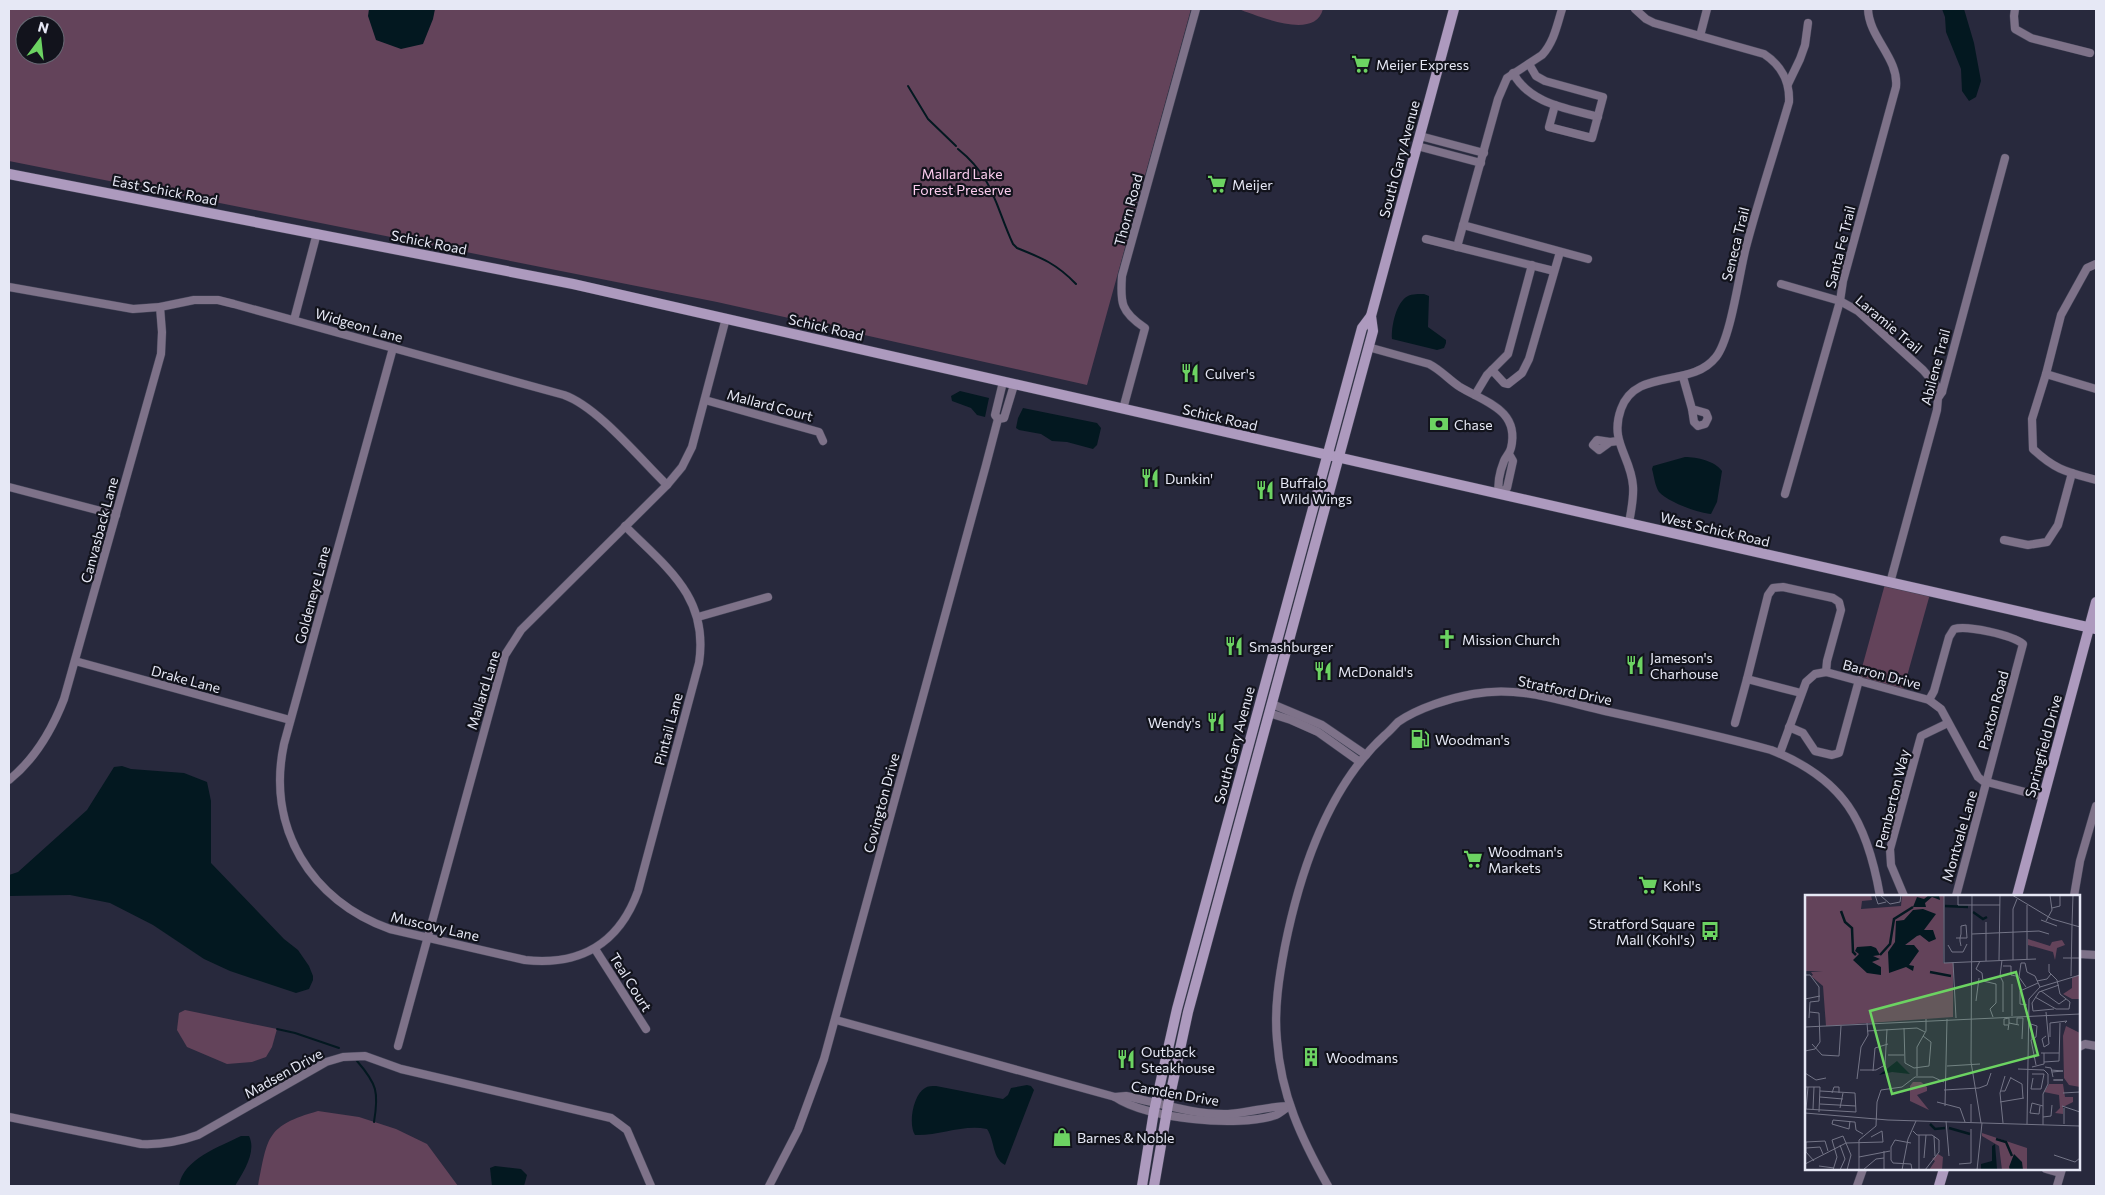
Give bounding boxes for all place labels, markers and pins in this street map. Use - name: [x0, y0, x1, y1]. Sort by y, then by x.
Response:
- supermarket icon: Meijer Express: [1350, 53, 1372, 75]
- place label: Meijer Express: [1376, 56, 1469, 73]
- supermarket icon: Meijer: [1206, 173, 1228, 195]
- place label: Meijer: [1232, 176, 1273, 193]
- restaurant icon: Culver's: [1179, 362, 1201, 384]
- place label: Culver's: [1205, 365, 1255, 382]
- bank icon: Chase: [1428, 413, 1450, 435]
- place label: Chase: [1454, 416, 1493, 433]
- restaurant icon: Dunkin': [1139, 467, 1161, 489]
- place label: Dunkin': [1165, 470, 1213, 487]
- place label: Buffalo Wild Wings: [1280, 474, 1352, 507]
- restaurant icon: Buffalo Wild Wings: [1254, 479, 1276, 501]
- church icon: Mission Church: [1436, 628, 1458, 650]
- place label: Mission Church: [1462, 631, 1560, 648]
- restaurant icon: Smashburger: [1223, 635, 1245, 657]
- place label: Smashburger: [1249, 638, 1334, 655]
- place label: Jameson's Charhouse: [1650, 649, 1719, 682]
- restaurant icon: Jameson's Charhouse: [1624, 654, 1646, 676]
- restaurant icon: McDonald's: [1312, 660, 1334, 682]
- place label: McDonald's: [1338, 663, 1413, 680]
- restaurant icon: Wendy's: [1205, 711, 1227, 733]
- place label: Wendy's: [1148, 714, 1201, 731]
- fuel station icon: Woodman's: [1409, 728, 1431, 750]
- place label: Woodman's: [1435, 731, 1510, 748]
- place label: Woodman's Markets: [1488, 843, 1563, 876]
- supermarket icon: Woodman's Markets: [1462, 848, 1484, 870]
- supermarket icon: Kohl's: [1637, 874, 1659, 896]
- place label: Kohl's: [1663, 877, 1701, 894]
- place label: Stratford Square Mall (Kohl's): [1589, 915, 1695, 948]
- bus stop icon: Stratford Square Mall (Kohl's): [1699, 920, 1721, 942]
- place label: Outback Steakhouse: [1141, 1043, 1215, 1076]
- building icon: Woodmans: [1300, 1046, 1322, 1068]
- restaurant icon: Outback Steakhouse: [1115, 1048, 1137, 1070]
- place label: Woodmans: [1326, 1049, 1398, 1066]
- shop icon: Barnes & Noble: [1051, 1126, 1073, 1148]
- place label: Barnes & Noble: [1077, 1129, 1175, 1146]

